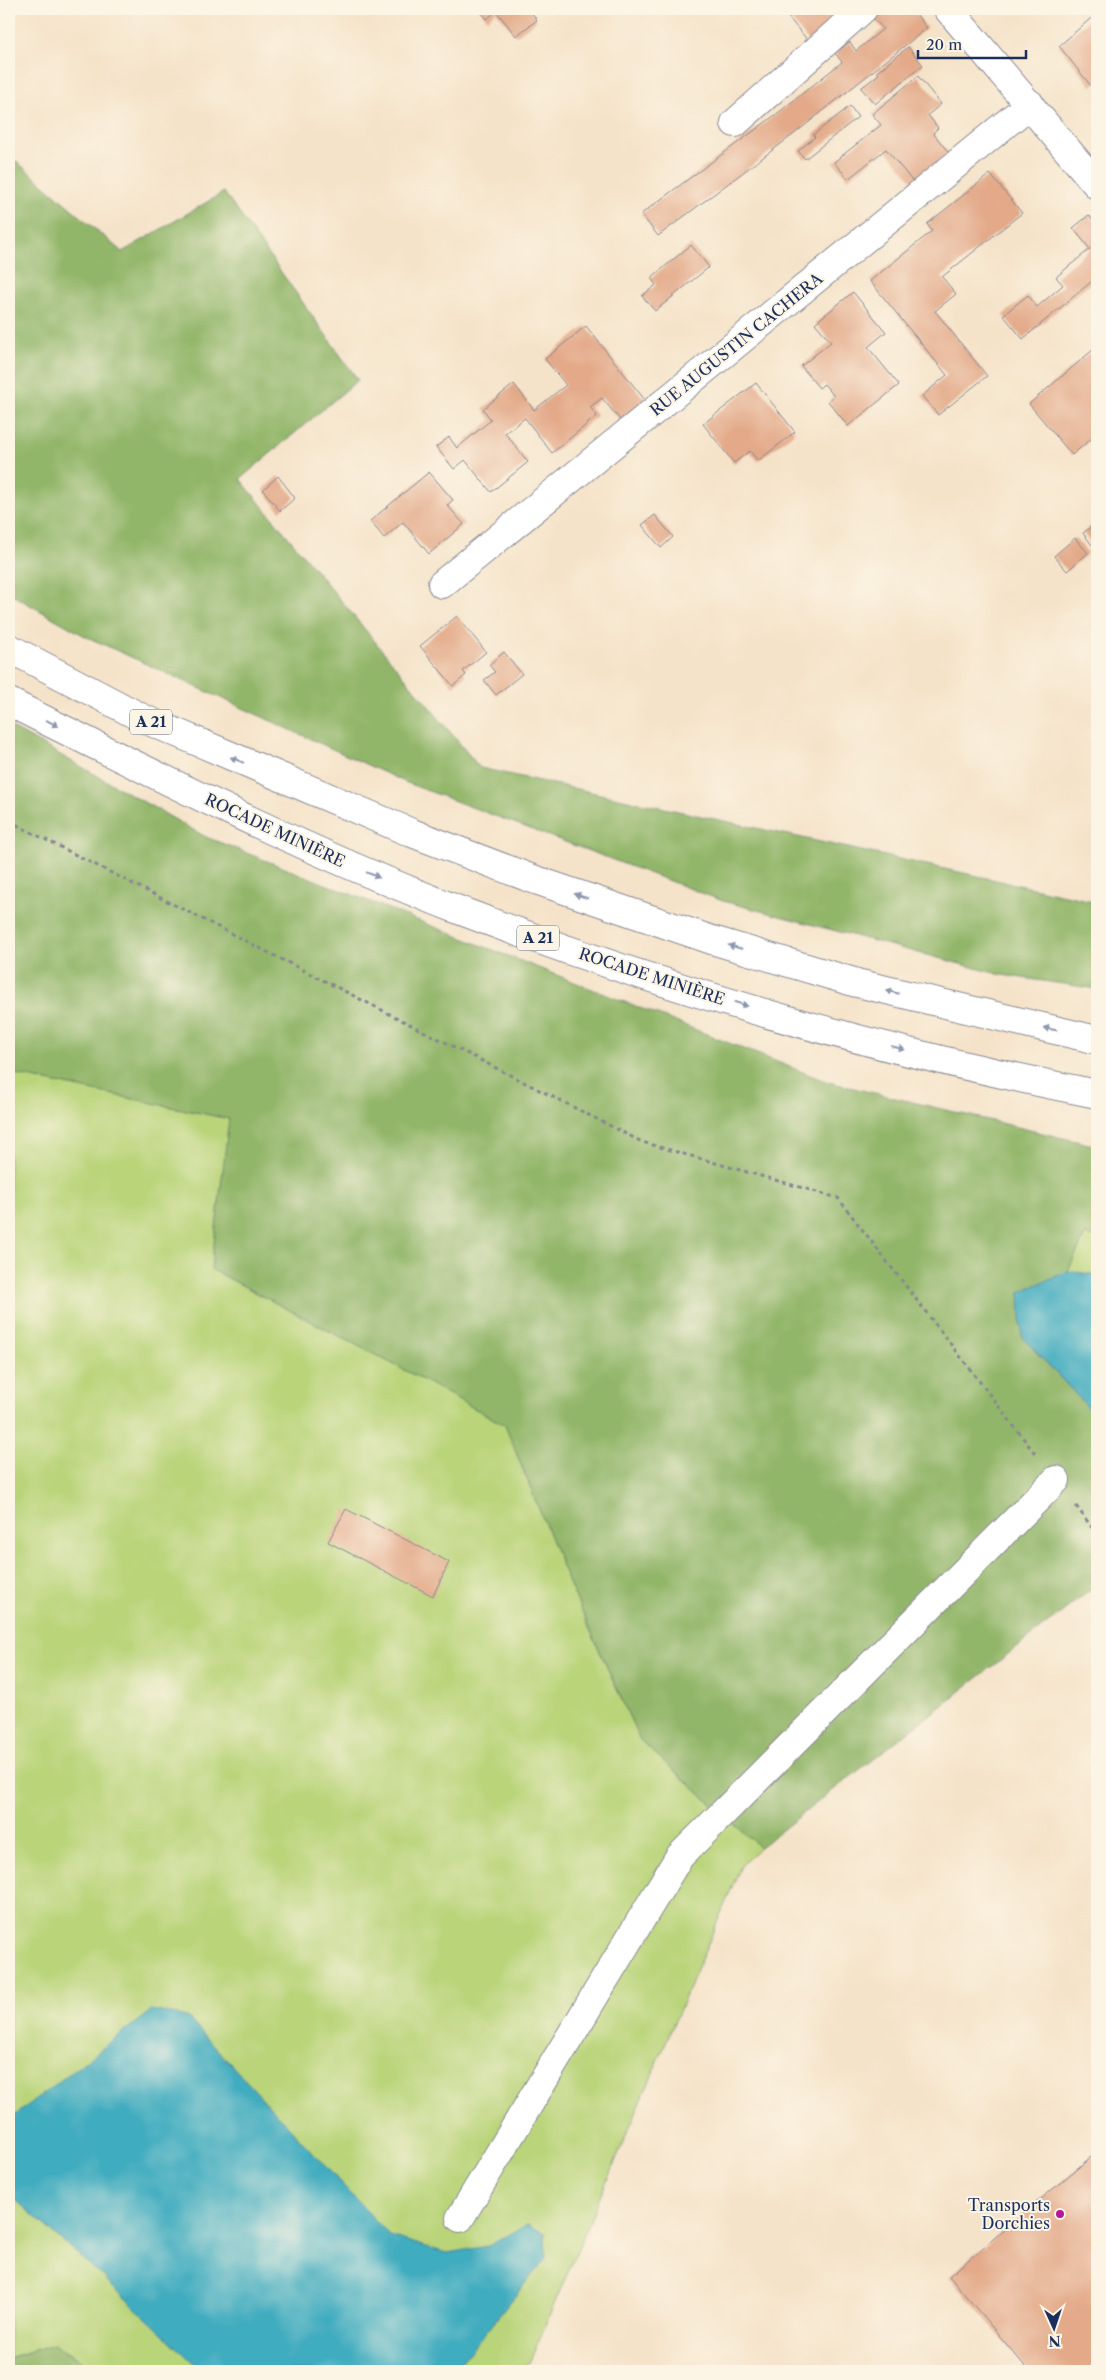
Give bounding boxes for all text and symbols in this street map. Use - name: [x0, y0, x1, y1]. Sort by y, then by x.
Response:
- scale bar: [918, 28, 1026, 60]
- text: 20 m: [926, 35, 962, 54]
- street label: RUE AUGUSTIN CACHERA: [646, 267, 827, 420]
- road number: A 21: [130, 710, 172, 734]
- one-way arrow: [45, 720, 59, 728]
- one-way arrow: [230, 755, 244, 763]
- street label: ROCADE MINIÈRE: [202, 789, 348, 871]
- one-way arrow: [366, 871, 380, 879]
- one-way arrow: [573, 892, 588, 900]
- road number: A 21: [517, 926, 559, 950]
- street label: ROCADE MINIÈRE: [576, 943, 728, 1009]
- one-way arrow: [728, 943, 743, 951]
- one-way arrow: [884, 988, 899, 996]
- one-way arrow: [734, 1001, 749, 1009]
- one-way arrow: [1042, 1025, 1057, 1033]
- one-way arrow: [890, 1044, 905, 1052]
- place label: Transports Dorchies: [968, 2195, 1050, 2233]
- marker: Transports Dorchies: [1054, 2208, 1066, 2220]
- north arrow: [1028, 2302, 1078, 2352]
- text: N: [1048, 2332, 1061, 2350]

